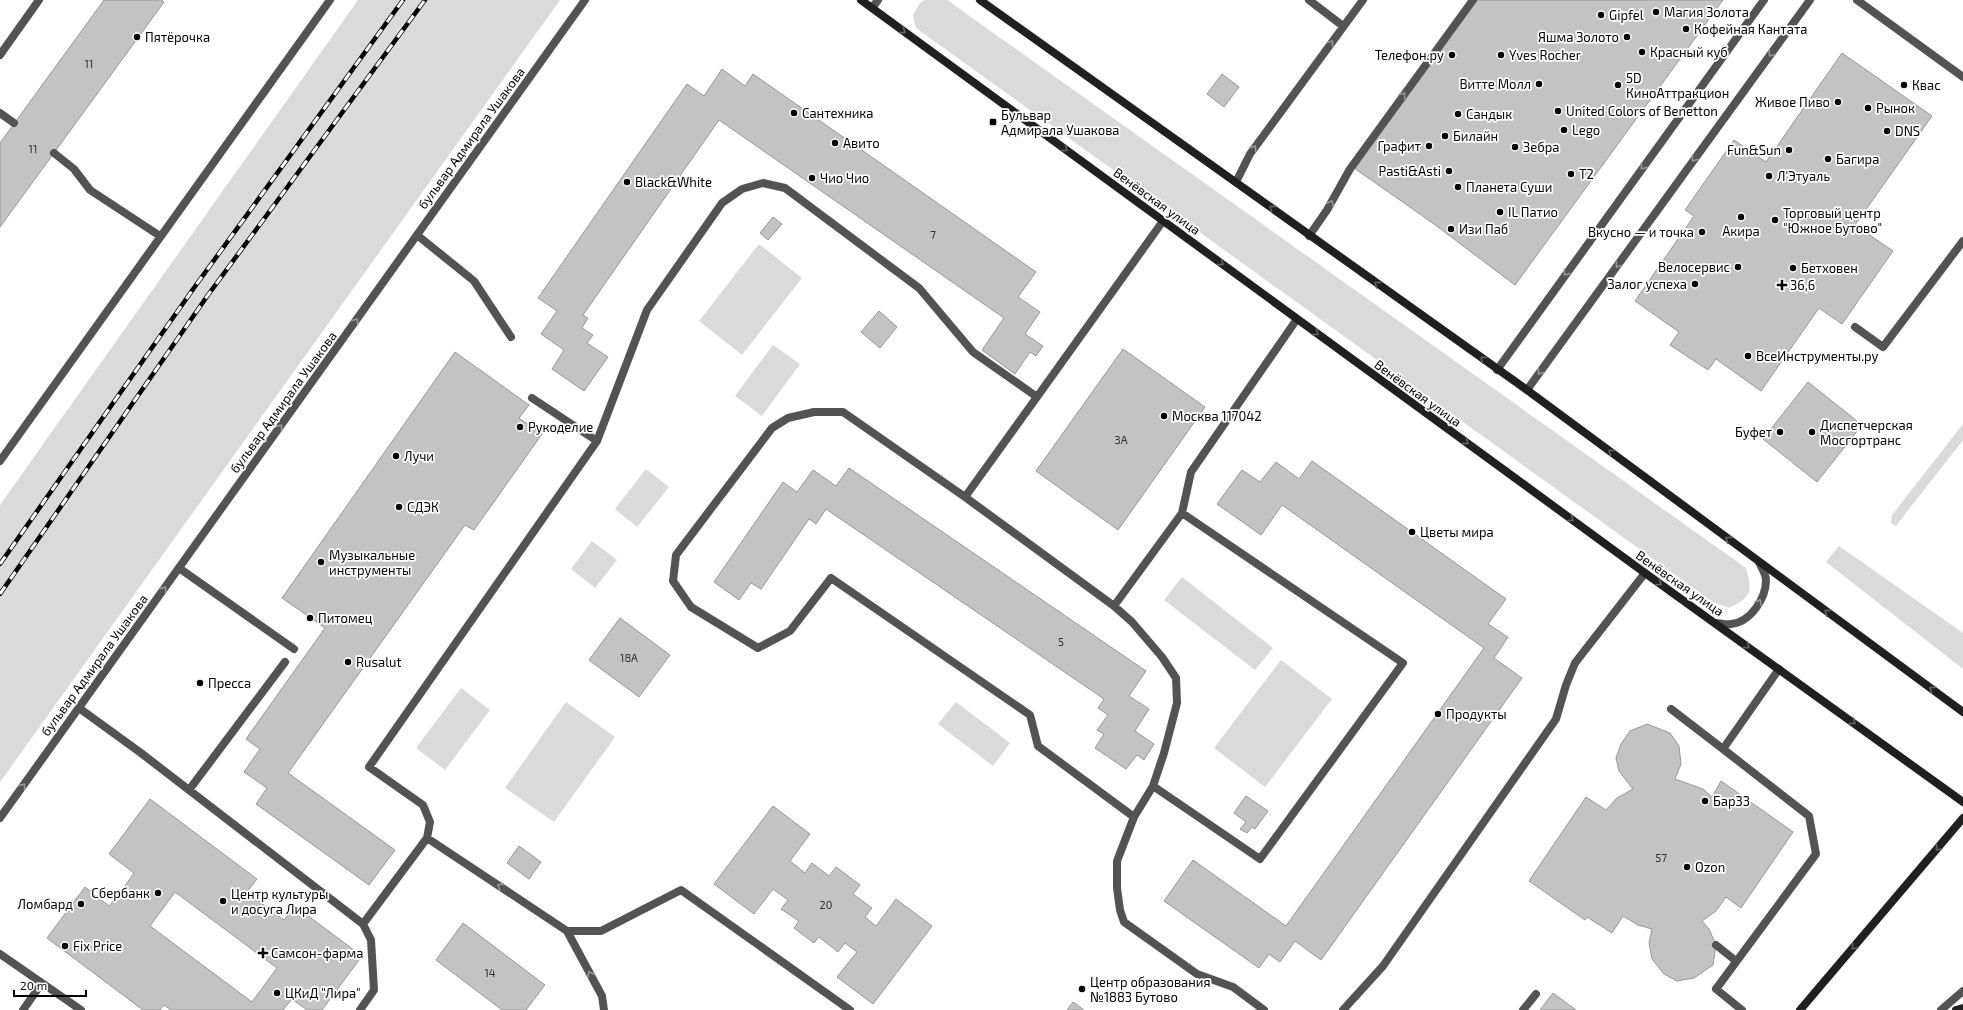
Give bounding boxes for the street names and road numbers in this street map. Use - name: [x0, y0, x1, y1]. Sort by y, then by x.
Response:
- street label: бульвар Адмирала Ушакова: [414, 64, 528, 212]
- street label: Венёвская улица: [1110, 164, 1204, 238]
- street label: бульвар Адмирала Ушакова: [226, 328, 340, 476]
- street label: Венёвская улица: [1371, 356, 1465, 430]
- street label: Венёвская улица: [1633, 547, 1727, 619]
- street label: бульвар Адмирала Ушакова: [37, 591, 151, 739]

